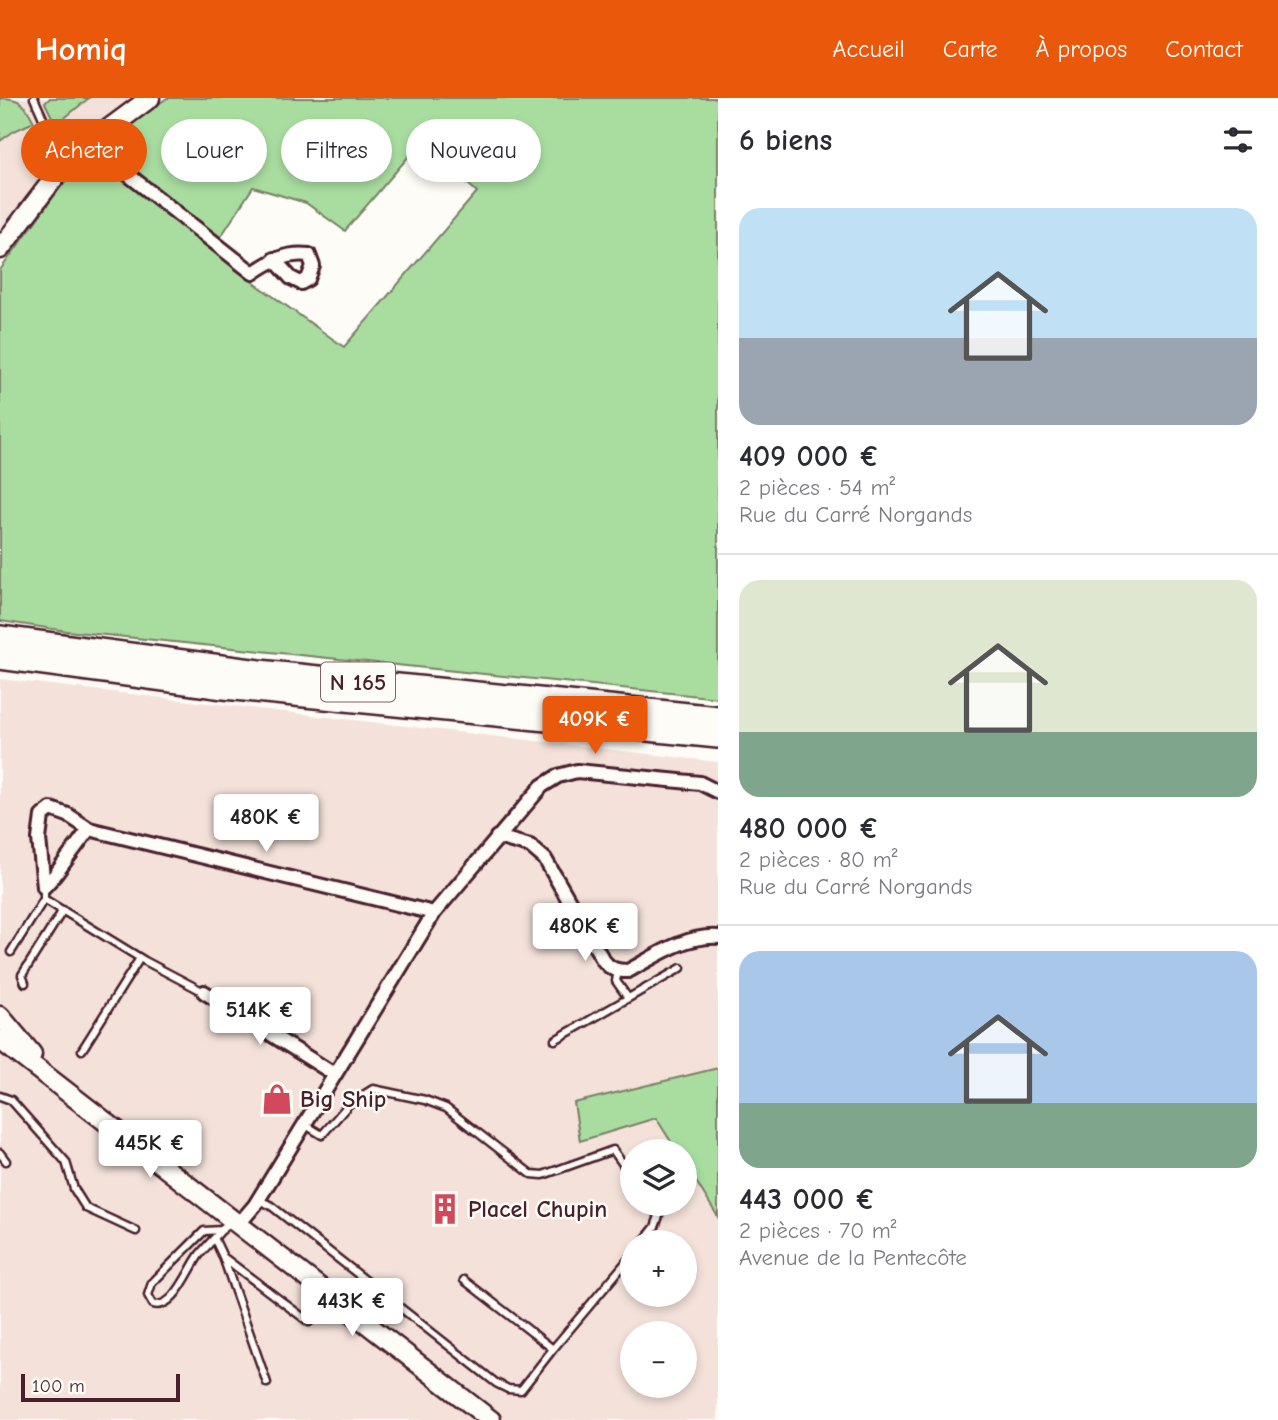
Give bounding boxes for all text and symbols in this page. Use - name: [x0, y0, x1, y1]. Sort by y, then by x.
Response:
- text: Homiq: [35, 30, 127, 68]
- text: Accueil: [833, 35, 905, 63]
- text: Carte: [943, 35, 998, 63]
- text: À propos: [1036, 35, 1127, 63]
- text: Contact: [1165, 35, 1243, 63]
- chip: Acheter: [21, 119, 147, 182]
- chip: Louer: [161, 119, 267, 182]
- chip: Filtres: [281, 119, 392, 182]
- chip: Nouveau: [406, 119, 541, 182]
- icon: filters: [1219, 121, 1257, 159]
- text: 6 biens: [739, 123, 832, 158]
- icon: home: [935, 253, 1061, 379]
- text: 409 000 €: [739, 439, 879, 474]
- text: 2 pièces · 54 m²: [739, 474, 895, 501]
- text: Rue du Carré Norgands: [739, 501, 972, 528]
- icon: home: [935, 625, 1061, 751]
- road number: N 165: [321, 662, 395, 702]
- pin: 409K €: [538, 696, 652, 756]
- text: 409K €: [559, 705, 631, 732]
- pin: 480K €: [209, 794, 323, 854]
- text: 480K €: [230, 803, 302, 830]
- text: 480 000 €: [739, 811, 879, 846]
- text: 2 pièces · 80 m²: [739, 846, 898, 873]
- text: Rue du Carré Norgands: [739, 873, 972, 900]
- pin: 480K €: [528, 904, 642, 963]
- text: 480K €: [549, 912, 621, 939]
- pin: 514K €: [203, 988, 317, 1047]
- text: 514K €: [226, 996, 294, 1023]
- icon: home: [935, 996, 1061, 1122]
- shop icon: Big Ship: [260, 1082, 294, 1116]
- place label: Big Ship: [300, 1085, 386, 1113]
- pin: 445K €: [93, 1121, 207, 1180]
- text: 445K €: [115, 1129, 185, 1156]
- map controls: [620, 1139, 697, 1398]
- button: layers: [620, 1139, 697, 1216]
- text: 443 000 €: [739, 1182, 875, 1217]
- building icon: Placel Chupin: [428, 1192, 462, 1226]
- place label: Placel Chupin: [468, 1195, 607, 1223]
- text: 2 pièces · 70 m²: [739, 1217, 897, 1244]
- button: +: [620, 1230, 697, 1307]
- text: Avenue de la Pentecôte: [739, 1244, 967, 1271]
- pin: 443K €: [295, 1278, 409, 1338]
- text: 443K €: [317, 1287, 387, 1314]
- button: −: [620, 1321, 697, 1398]
- scale bar: [21, 1371, 180, 1403]
- text: 100 m: [32, 1375, 85, 1397]

